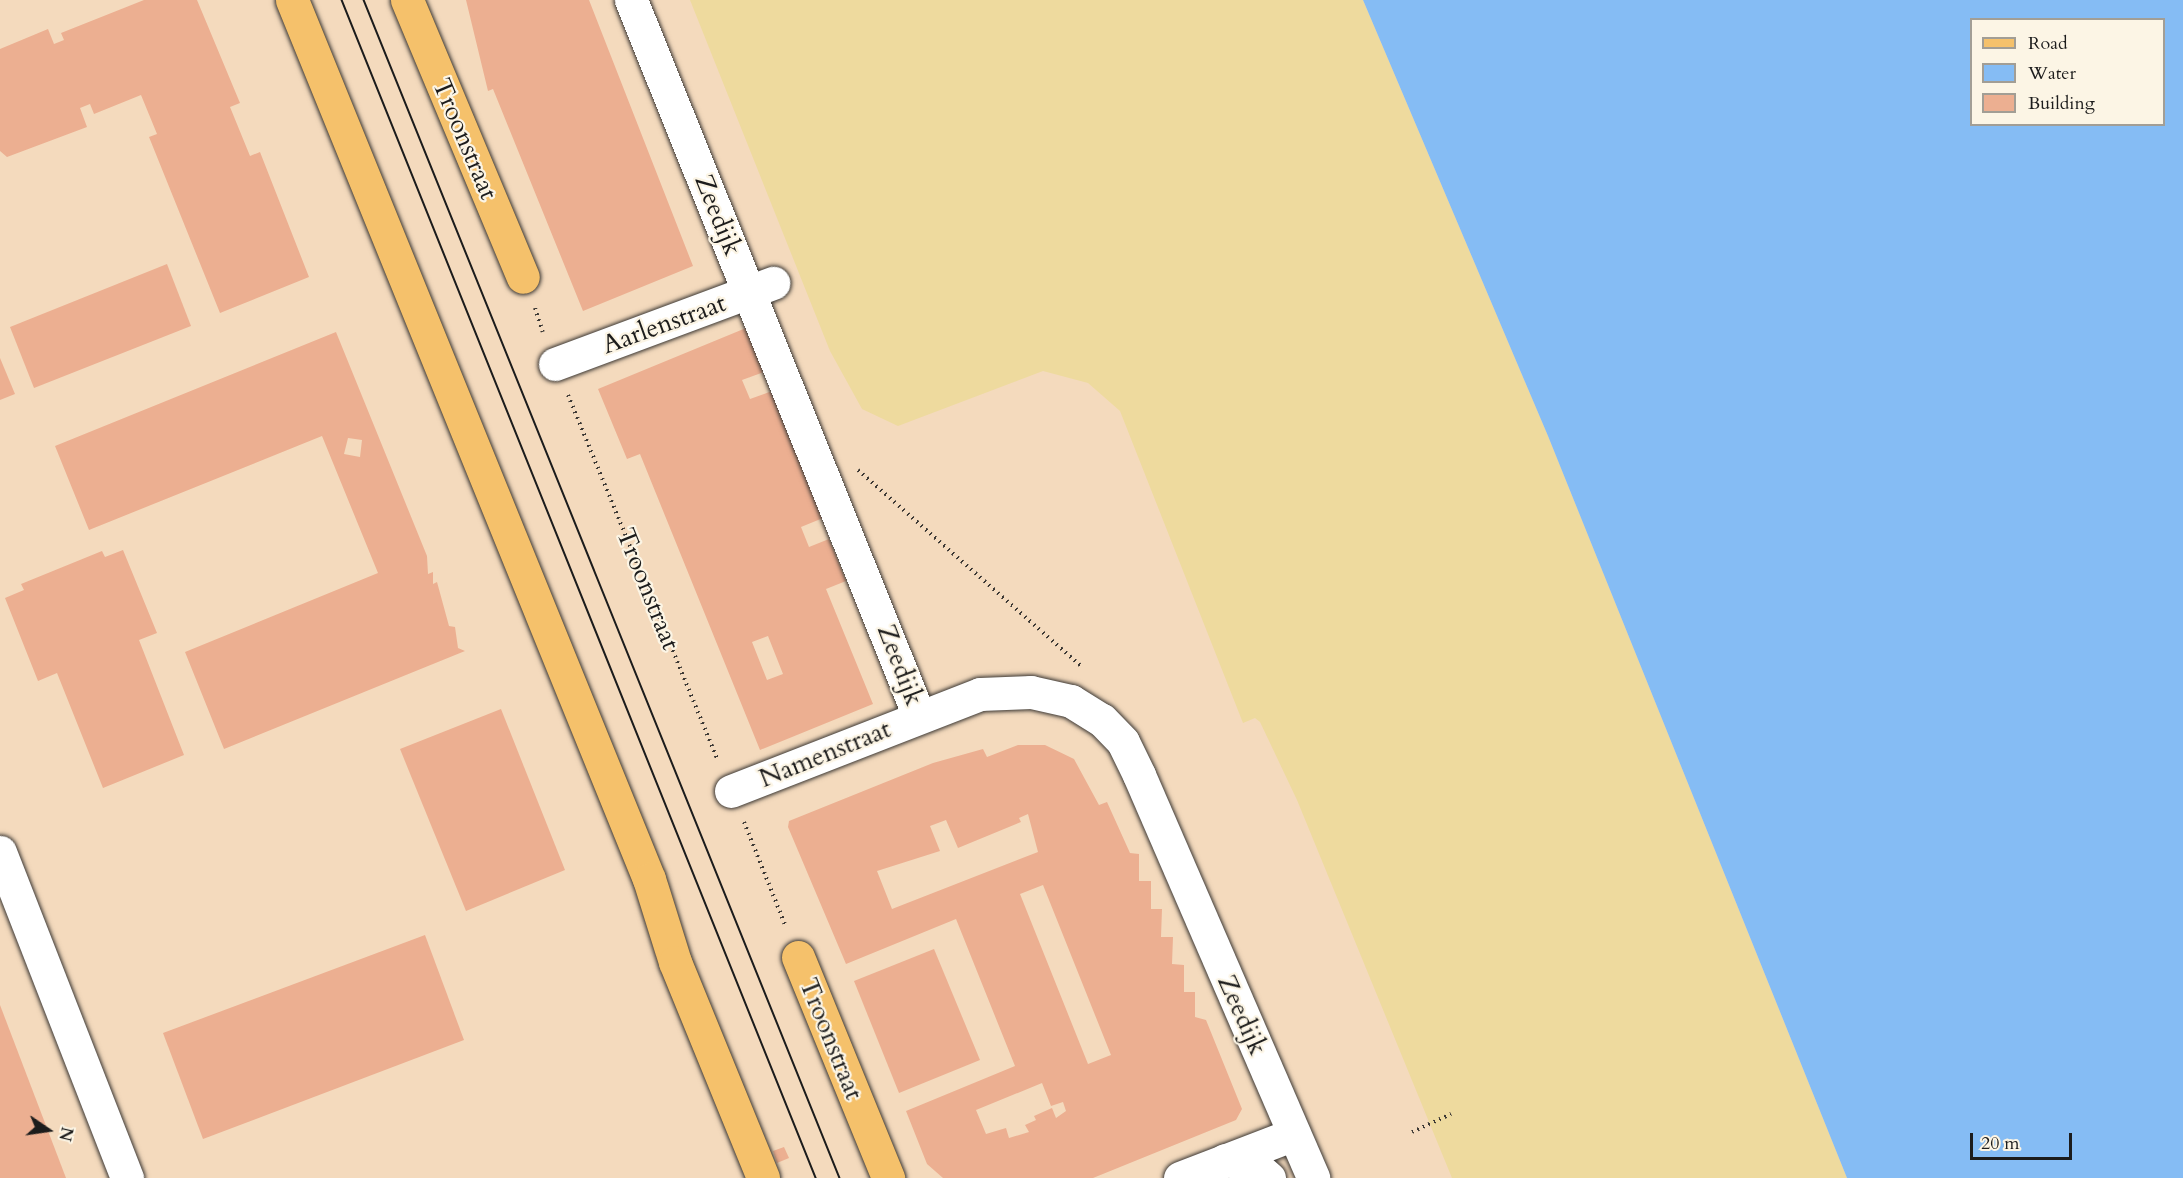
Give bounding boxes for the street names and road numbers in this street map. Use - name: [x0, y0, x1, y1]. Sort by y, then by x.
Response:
- street label: Troonstraat: [426, 74, 504, 204]
- street label: Zeedijk: [688, 170, 748, 260]
- street label: Aarlenstraat: [598, 287, 730, 361]
- street label: Troonstraat: [609, 524, 687, 654]
- street label: Zeedijk: [870, 620, 930, 710]
- street label: Namenstraat: [755, 713, 895, 795]
- street label: Zeedijk: [1211, 970, 1273, 1060]
- street label: Troonstraat: [792, 974, 870, 1104]

